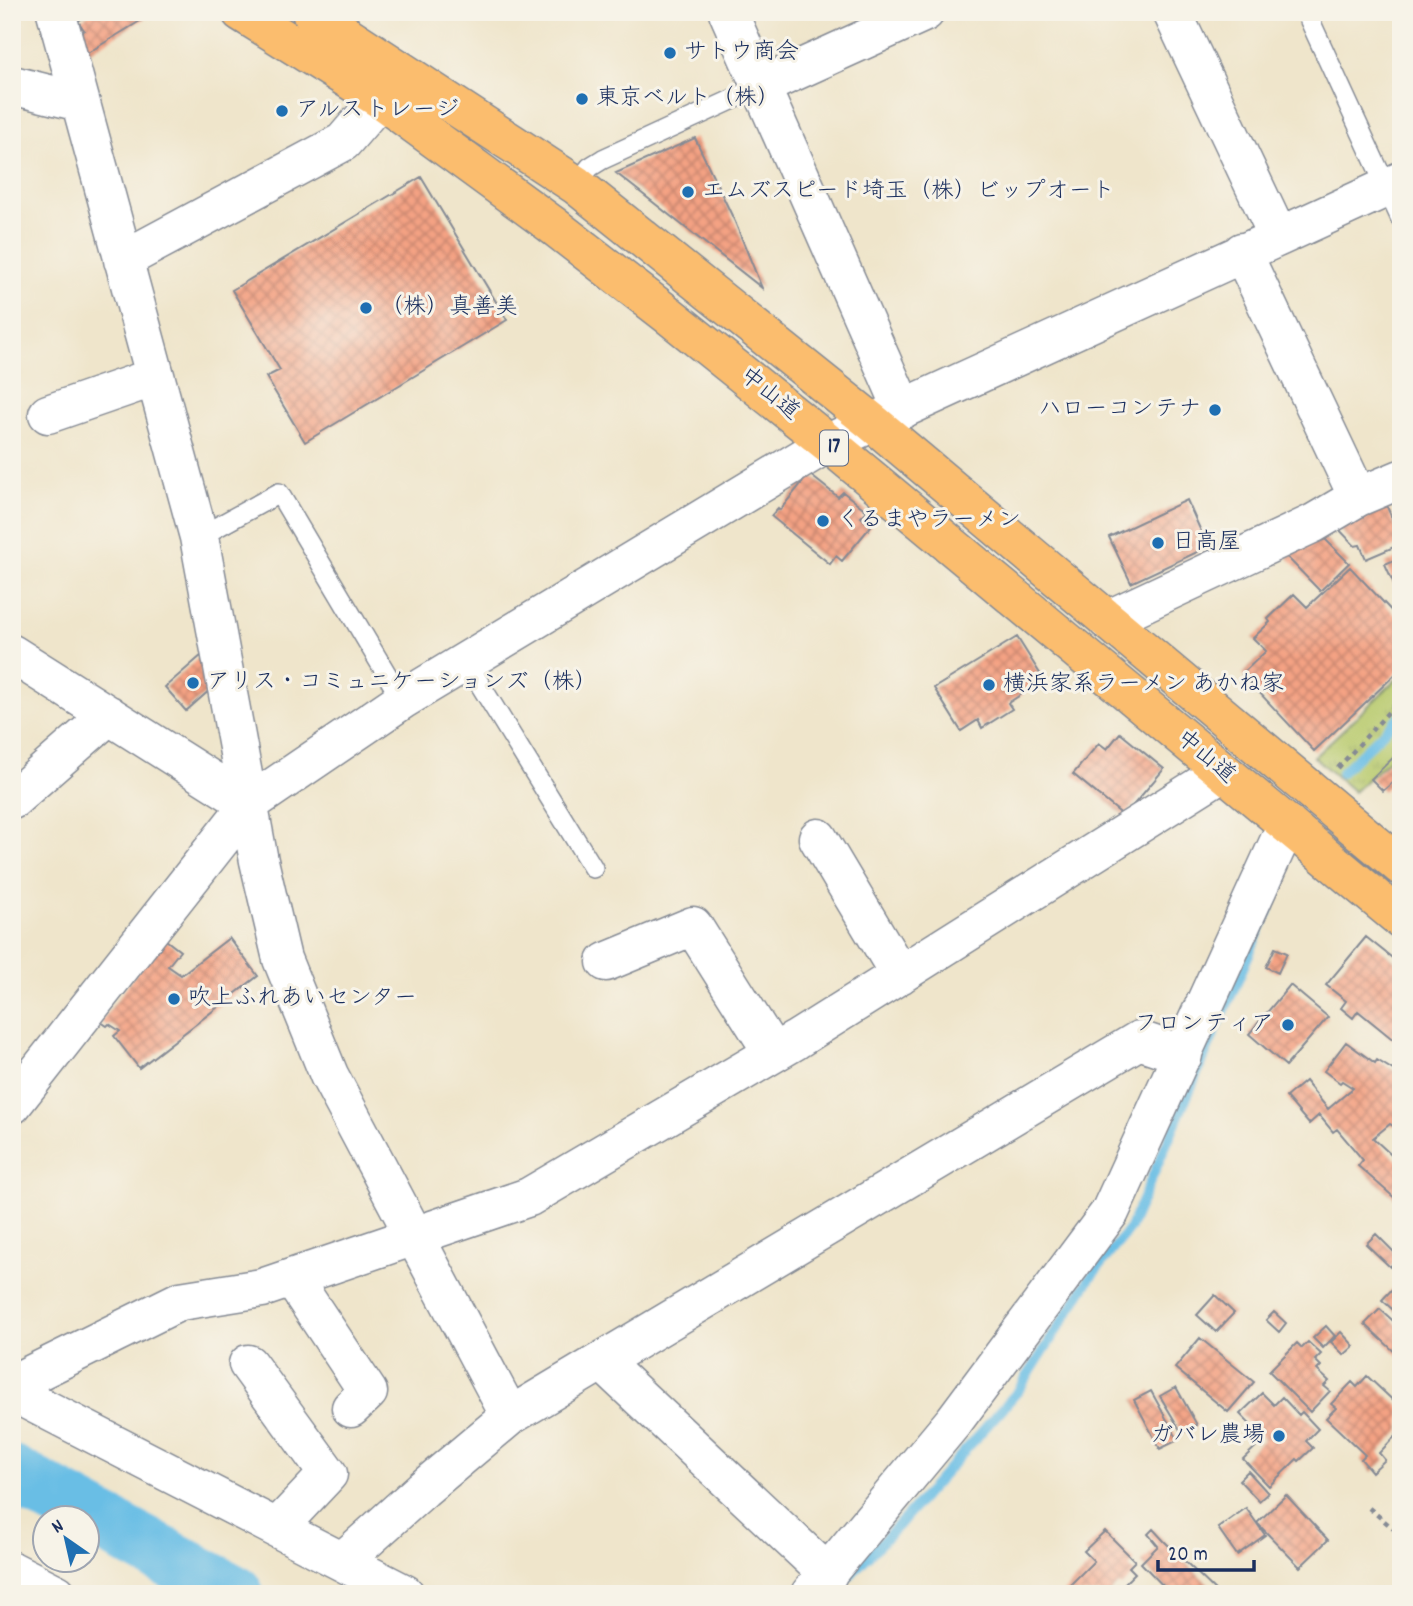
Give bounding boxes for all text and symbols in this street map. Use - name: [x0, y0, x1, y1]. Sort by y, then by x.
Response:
- place label: サトウ商会: [684, 37, 799, 70]
- marker: サトウ商会: [662, 45, 678, 61]
- place label: 東京ベルト（株）: [596, 83, 780, 116]
- marker: 東京ベルト（株）: [574, 91, 590, 107]
- place label: アルストレージ: [296, 95, 459, 128]
- marker: アルストレージ: [274, 103, 290, 119]
- place label: エムズスピード埼玉（株）ビップオート: [702, 176, 1115, 209]
- marker: エムズスピード埼玉（株）ビップオート: [680, 184, 696, 200]
- place label: （株）真善美: [380, 292, 518, 325]
- marker: （株）真善美: [358, 300, 374, 316]
- street label: 中山道: [732, 360, 806, 430]
- place label: ハローコンテナ: [1039, 394, 1201, 427]
- marker: ハローコンテナ: [1207, 402, 1223, 418]
- road number: 17: [820, 430, 848, 466]
- place label: くるまやラーメン: [837, 505, 1021, 538]
- marker: くるまやラーメン: [815, 513, 831, 529]
- place label: 日高屋: [1172, 527, 1241, 560]
- marker: 日高屋: [1150, 535, 1166, 551]
- place label: アリス・コミュニケーションズ（株）: [207, 667, 598, 700]
- place label: 横浜家系ラーメン あかね家: [1003, 669, 1284, 702]
- marker: アリス・コミュニケーションズ（株）: [185, 675, 201, 691]
- marker: 横浜家系ラーメン あかね家: [981, 677, 997, 693]
- street label: 中山道: [1168, 723, 1242, 793]
- place label: 吹上ふれあいセンター: [188, 983, 417, 1016]
- marker: 吹上ふれあいセンター: [166, 991, 182, 1007]
- place label: フロンティア: [1135, 1009, 1274, 1042]
- marker: フロンティア: [1280, 1017, 1296, 1033]
- place label: ガバレ農場: [1150, 1420, 1265, 1453]
- marker: ガバレ農場: [1271, 1428, 1287, 1444]
- north arrow: [32, 1504, 102, 1574]
- text: N: [47, 1514, 70, 1542]
- scale bar: [1158, 1529, 1254, 1573]
- text: 20 m: [1168, 1541, 1208, 1571]

